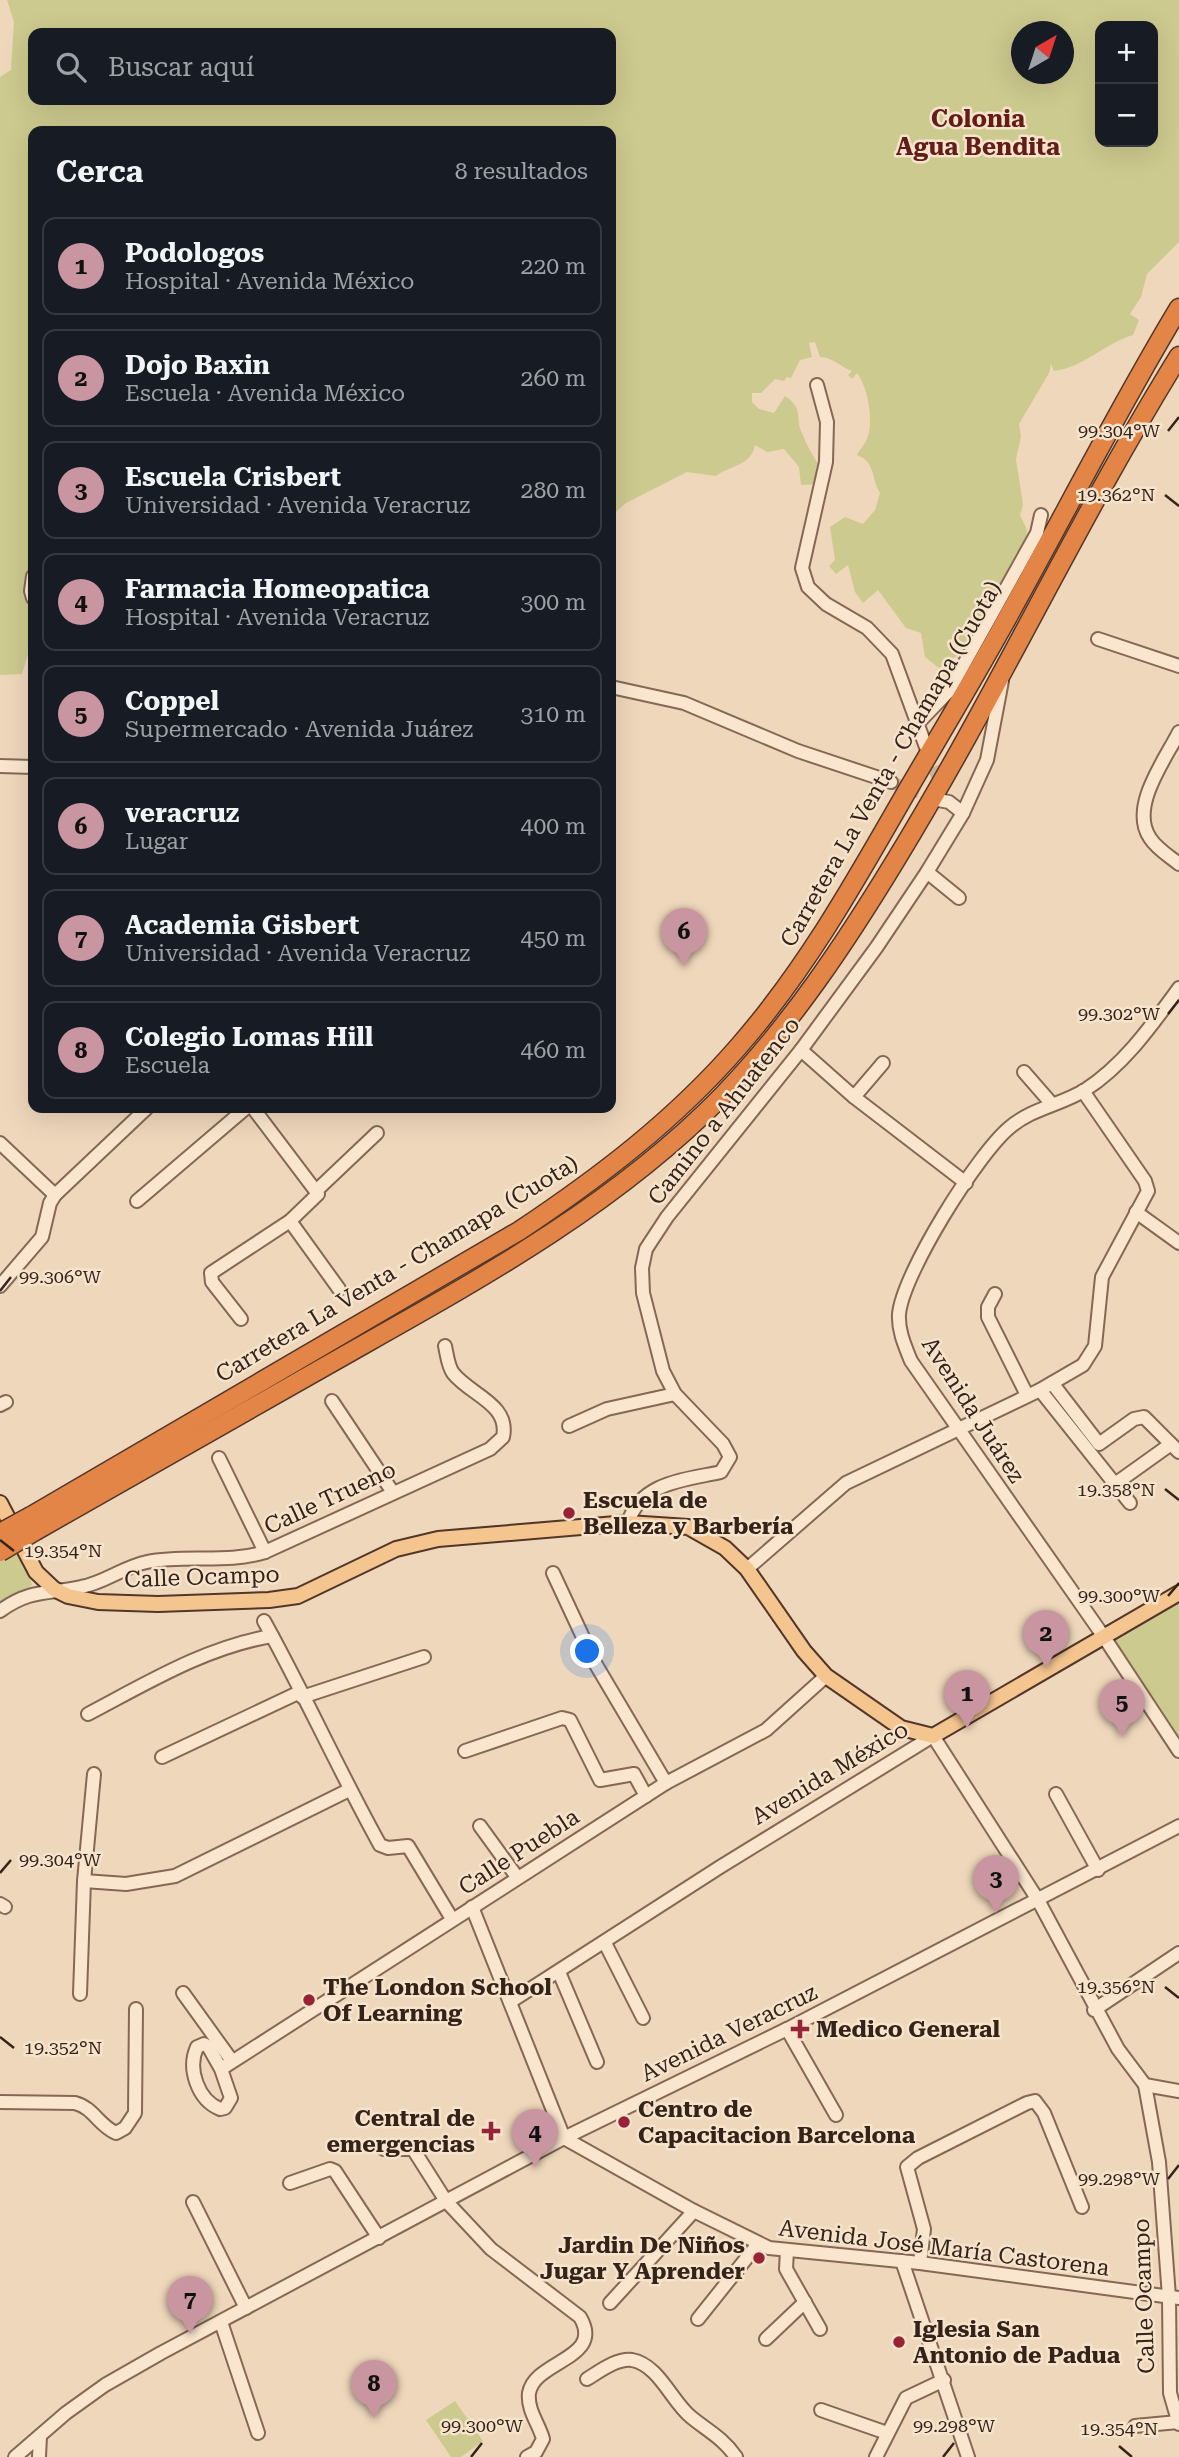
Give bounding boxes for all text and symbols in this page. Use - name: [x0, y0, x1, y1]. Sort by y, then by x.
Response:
- north arrow: [1011, 21, 1074, 84]
- map controls: [1095, 21, 1158, 147]
- button: +: [1095, 21, 1158, 84]
- search box: [28, 28, 616, 105]
- icon: search: [52, 48, 90, 86]
- text: Buscar aquí: [108, 52, 254, 82]
- button: −: [1095, 84, 1158, 147]
- district label: Colonia Agua Bendita: [896, 105, 1060, 161]
- text: Cerca: [56, 154, 143, 189]
- text: 8 resultados: [455, 158, 588, 185]
- text: Podologos: [125, 238, 264, 268]
- text: 1: [75, 253, 87, 280]
- text: 220 m: [521, 253, 586, 280]
- text: Hospital · Avenida México: [125, 268, 414, 295]
- text: Dojo Baxin: [125, 350, 270, 380]
- text: 2: [75, 365, 87, 392]
- text: 260 m: [521, 365, 586, 392]
- text: Escuela · Avenida México: [125, 380, 405, 407]
- text: 99.304°W: [1078, 420, 1161, 441]
- text: Escuela Crisbert: [125, 462, 341, 492]
- text: 3: [75, 477, 87, 504]
- text: 280 m: [521, 477, 586, 504]
- text: 19.362°N: [1077, 484, 1155, 505]
- text: Universidad · Avenida Veracruz: [125, 492, 470, 519]
- text: Farmacia Homeopatica: [125, 574, 430, 604]
- street label: Carretera La Venta - Chamapa (Cuota): [775, 576, 1007, 952]
- text: 4: [75, 589, 87, 616]
- text: 300 m: [521, 589, 586, 616]
- text: Hospital · Avenida Veracruz: [125, 604, 429, 631]
- text: Coppel: [125, 686, 219, 716]
- text: 5: [75, 701, 87, 728]
- text: 310 m: [521, 701, 586, 728]
- text: Supermercado · Avenida Juárez: [125, 716, 473, 743]
- text: veracruz: [125, 798, 239, 828]
- text: 6: [75, 813, 87, 840]
- text: 400 m: [521, 813, 586, 840]
- text: Lugar: [125, 828, 188, 855]
- pin: 6: [661, 908, 707, 966]
- text: Academia Gisbert: [125, 910, 359, 940]
- text: 7: [75, 925, 87, 952]
- text: 450 m: [521, 925, 586, 952]
- text: Universidad · Avenida Veracruz: [125, 940, 470, 967]
- text: 99.302°W: [1078, 1003, 1161, 1024]
- street label: Camino a Ahuatenco: [642, 1012, 806, 1210]
- text: Colegio Lomas Hill: [125, 1022, 373, 1052]
- text: 8: [75, 1037, 87, 1064]
- text: 460 m: [521, 1037, 586, 1064]
- text: Escuela: [125, 1052, 210, 1079]
- street label: Carretera La Venta - Chamapa (Cuota): [211, 1150, 583, 1388]
- text: 99.306°W: [19, 1266, 102, 1287]
- street label: Avenida Juárez: [916, 1332, 1030, 1488]
- street label: Calle Trueno: [260, 1456, 400, 1540]
- text: 19.358°N: [1077, 1479, 1155, 1500]
- place label: Escuela de Belleza y Barbería: [583, 1487, 794, 1540]
- marker: Escuela de Belleza y Barbería: [561, 1505, 577, 1521]
- text: 19.354°N: [24, 1540, 102, 1561]
- street label: Calle Ocampo: [124, 1561, 280, 1593]
- text: 99.300°W: [1078, 1585, 1161, 1606]
- pin: 2: [1023, 1610, 1069, 1668]
- your location: [570, 1634, 604, 1668]
- pin: 1: [944, 1670, 990, 1728]
- pin: 5: [1099, 1679, 1145, 1737]
- street label: Avenida México: [747, 1716, 913, 1830]
- street label: Calle Puebla: [454, 1803, 585, 1901]
- text: 99.304°W: [19, 1849, 102, 1870]
- pin: 3: [973, 1855, 1019, 1913]
- place label: The London School Of Learning: [323, 1974, 552, 2027]
- text: 19.356°N: [1077, 1976, 1155, 1997]
- street label: Avenida Veracruz: [637, 1979, 822, 2087]
- marker: The London School Of Learning: [301, 1992, 317, 2008]
- place label: Medico General: [816, 2016, 1001, 2043]
- marker: Medico General: [790, 2019, 810, 2039]
- text: 19.352°N: [24, 2037, 102, 2058]
- place label: Centro de Capacitacion Barcelona: [638, 2096, 916, 2149]
- place label: Central de emergencias: [326, 2105, 475, 2158]
- pin: 4: [512, 2109, 558, 2167]
- marker: Centro de Capacitacion Barcelona: [616, 2114, 632, 2130]
- marker: Central de emergencias: [481, 2121, 501, 2141]
- text: 99.298°W: [1078, 2168, 1161, 2189]
- street label: Avenida José María Castorena: [777, 2214, 1111, 2282]
- street label: Calle Ocampo: [1128, 2218, 1160, 2374]
- place label: Jardin De Niños Jugar Y Aprender: [540, 2232, 745, 2285]
- marker: Jardin De Niños Jugar Y Aprender: [751, 2250, 767, 2266]
- pin: 7: [167, 2276, 213, 2334]
- place label: Iglesia San Antonio de Padua: [913, 2316, 1121, 2369]
- marker: Iglesia San Antonio de Padua: [891, 2334, 907, 2350]
- pin: 8: [351, 2360, 397, 2418]
- text: 99.300°W: [441, 2415, 524, 2436]
- text: 99.298°W: [913, 2415, 996, 2436]
- text: 19.354°N: [1080, 2418, 1158, 2439]

